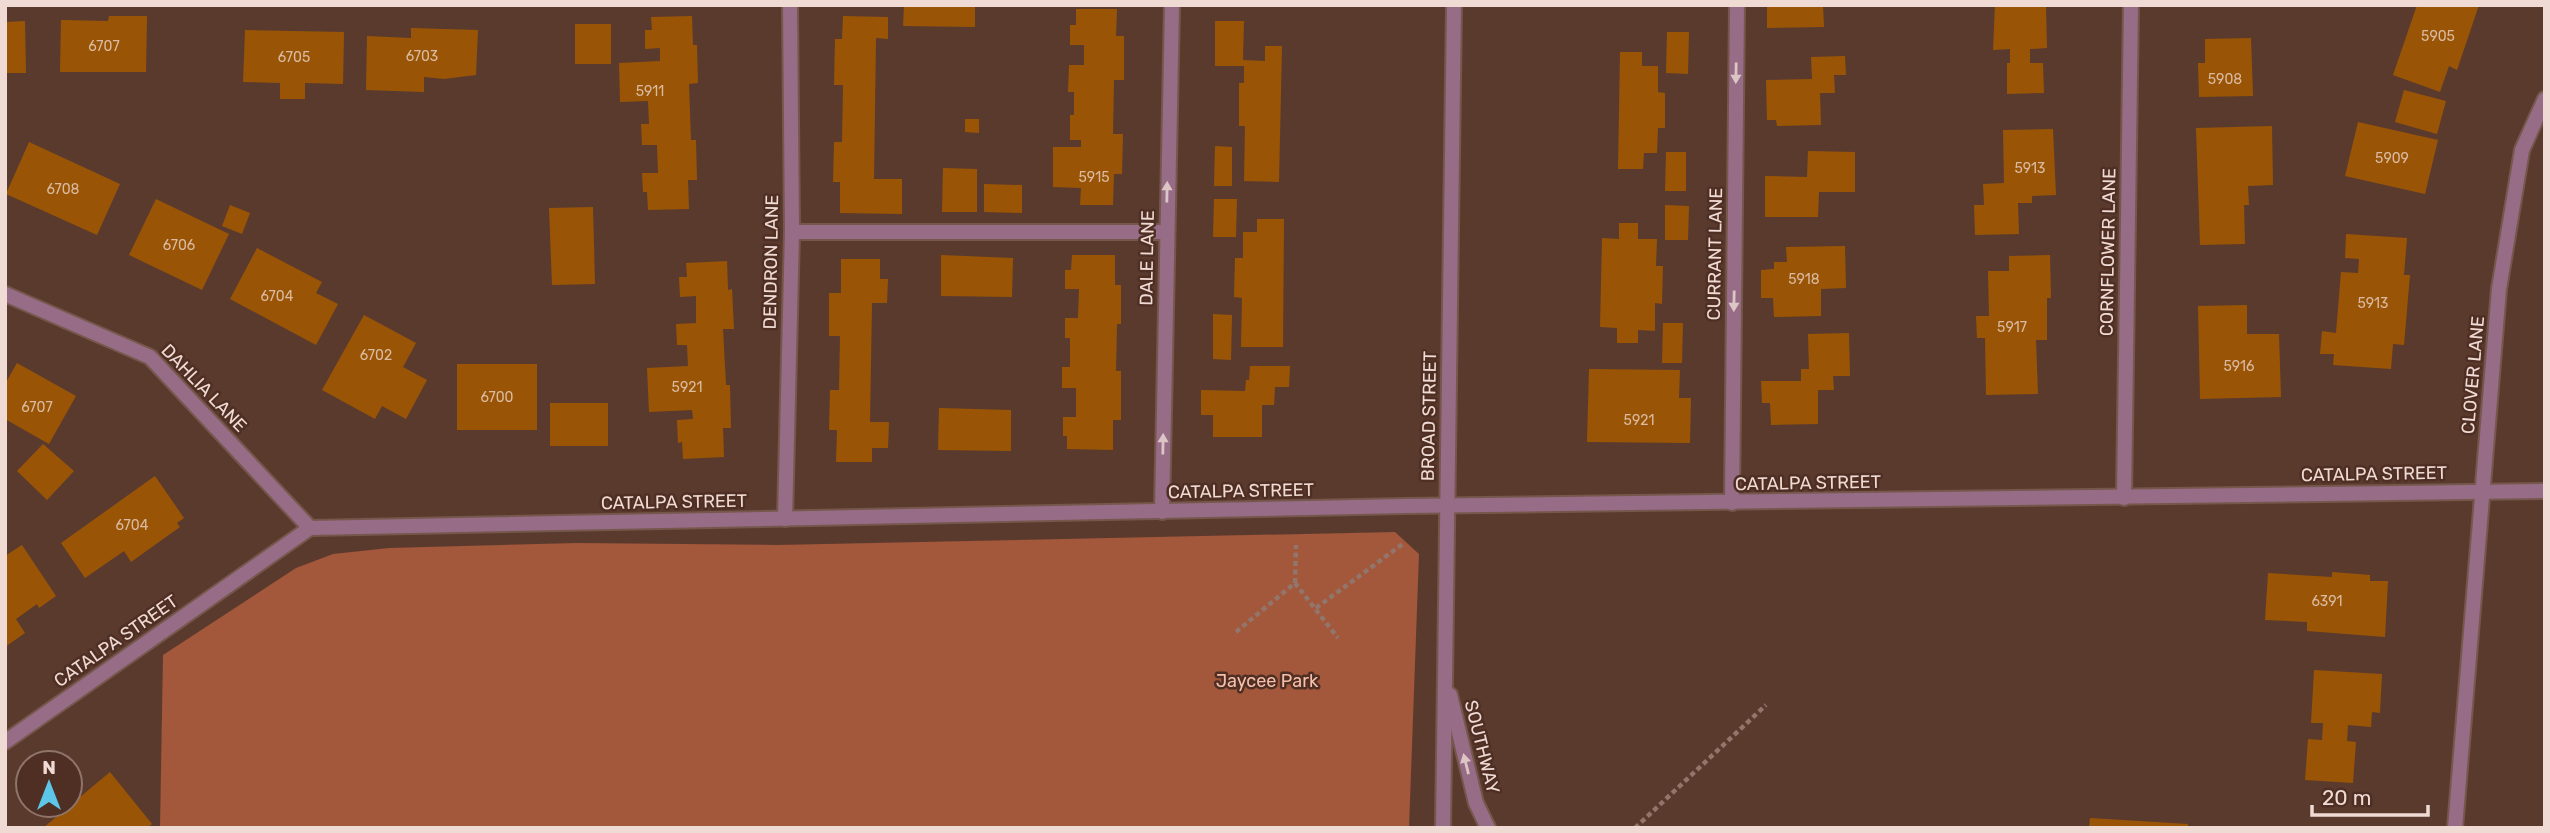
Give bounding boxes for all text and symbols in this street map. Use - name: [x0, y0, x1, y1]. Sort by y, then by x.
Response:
- house number: 5905: [2421, 28, 2455, 45]
- house number: 6707: [88, 38, 120, 55]
- house number: 6703: [406, 48, 438, 65]
- house number: 6705: [278, 49, 310, 66]
- one-way arrow: [1731, 63, 1742, 85]
- house number: 5908: [2208, 71, 2242, 88]
- house number: 5911: [636, 83, 664, 100]
- house number: 5909: [2375, 150, 2409, 167]
- house number: 5913: [2014, 160, 2046, 177]
- street label: CORNFLOWER LANE: [2096, 168, 2120, 336]
- house number: 5915: [1079, 169, 1109, 186]
- one-way arrow: [1162, 180, 1173, 202]
- house number: 6708: [47, 181, 80, 198]
- street label: CURRANT LANE: [1703, 187, 1727, 321]
- street label: DENDRON LANE: [759, 194, 783, 330]
- street label: DALE LANE: [1135, 210, 1159, 306]
- house number: 6706: [163, 237, 195, 254]
- house number: 5918: [1788, 271, 1820, 288]
- house number: 6704: [261, 288, 294, 305]
- one-way arrow: [1728, 290, 1740, 312]
- house number: 5913: [2357, 295, 2389, 312]
- street label: CLOVER LANE: [2457, 315, 2489, 435]
- house number: 5917: [1997, 319, 2027, 336]
- street label: DAHLIA LANE: [157, 339, 251, 437]
- house number: 6702: [360, 347, 392, 364]
- street label: BROAD STREET: [1417, 351, 1441, 481]
- house number: 5916: [2223, 358, 2255, 375]
- house number: 5921: [672, 379, 702, 396]
- house number: 6700: [481, 389, 514, 406]
- house number: 6707: [21, 399, 53, 416]
- house number: 5921: [1624, 412, 1654, 429]
- one-way arrow: [1157, 432, 1169, 454]
- street label: CATALPA STREET: [2301, 462, 2447, 486]
- street label: CATALPA STREET: [1735, 471, 1881, 495]
- street label: CATALPA STREET: [1168, 479, 1314, 503]
- street label: CATALPA STREET: [601, 490, 747, 514]
- house number: 6704: [116, 517, 149, 534]
- street label: CATALPA STREET: [50, 590, 182, 692]
- house number: 6391: [2311, 593, 2343, 610]
- park label: Jaycee Park: [1216, 670, 1319, 692]
- street label: SOUTHWAY: [1460, 698, 1504, 796]
- north arrow: [14, 749, 84, 819]
- one-way arrow: [1460, 753, 1471, 775]
- text: N: [42, 756, 56, 779]
- scale bar: [2312, 774, 2428, 818]
- text: 20 m: [2322, 785, 2371, 810]

